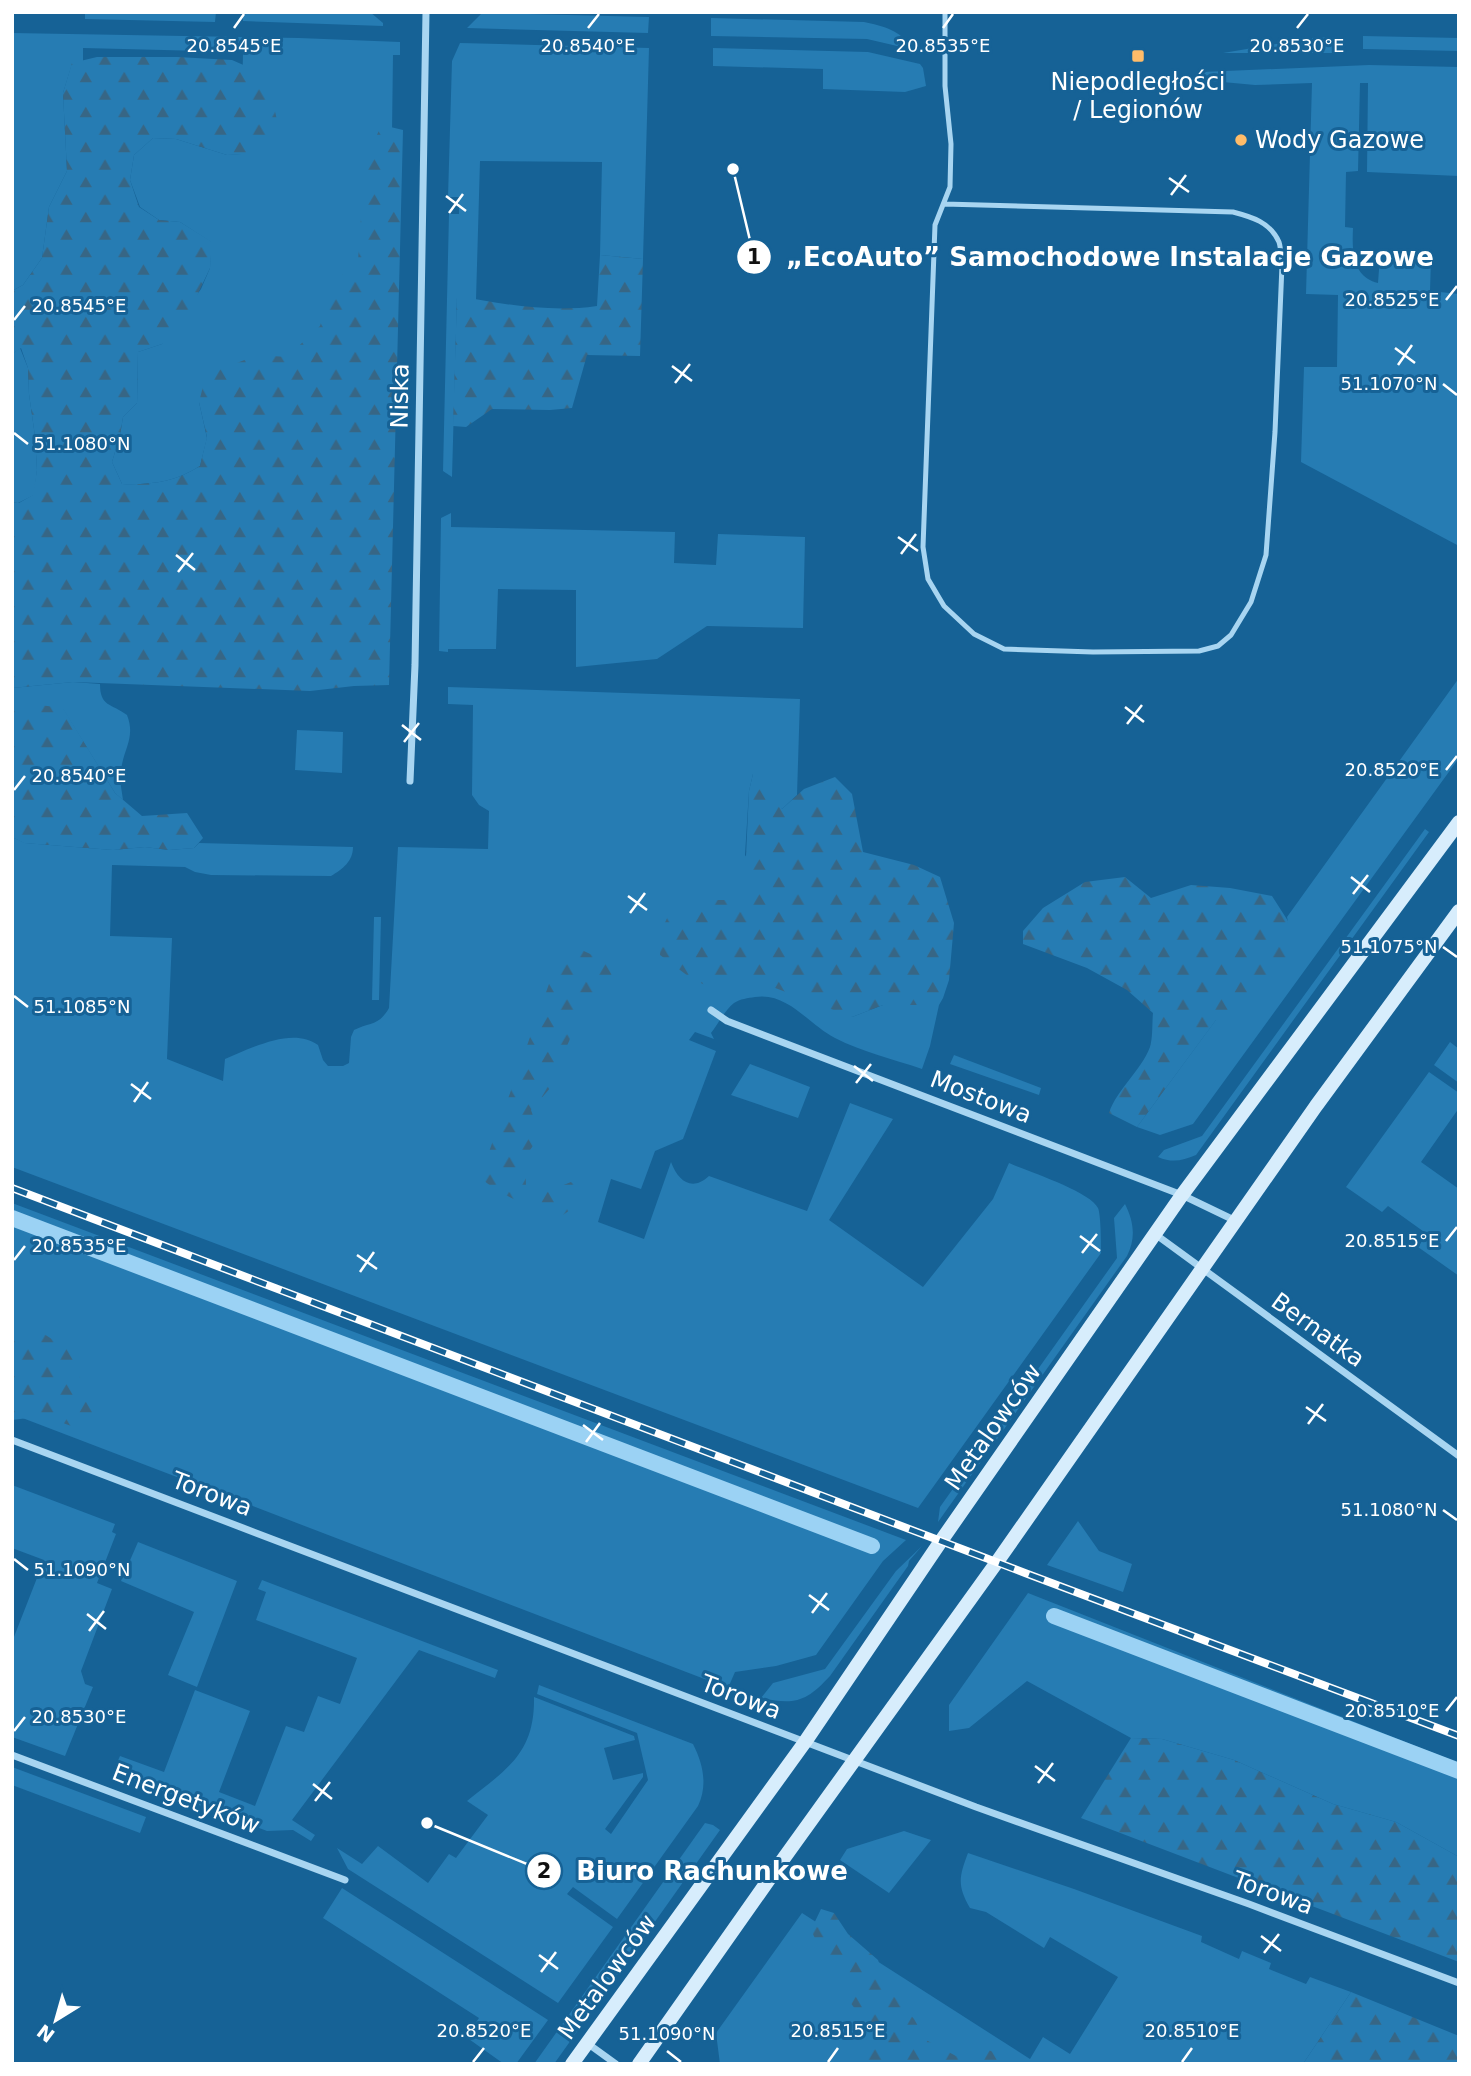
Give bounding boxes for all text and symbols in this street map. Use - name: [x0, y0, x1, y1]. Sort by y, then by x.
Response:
- text: 20.8545°E: [187, 35, 281, 56]
- text: 20.8540°E: [541, 35, 635, 56]
- text: 20.8535°E: [896, 35, 990, 56]
- text: 20.8530°E: [1250, 35, 1344, 56]
- marker: Niepodległości / Legionów: [1130, 48, 1146, 64]
- place label: Niepodległości / Legionów: [1050, 68, 1226, 124]
- place label: Wody Gazowe: [1255, 126, 1424, 154]
- marker: Wody Gazowe: [1233, 132, 1249, 148]
- callout: „EcoAuto” Samochodowe Instalacje Gazowe: [737, 233, 1448, 280]
- text: „EcoAuto” Samochodowe Instalacje Gazowe: [786, 242, 1434, 272]
- text: 1: [747, 245, 761, 269]
- text: 20.8525°E: [1345, 289, 1439, 310]
- text: 20.8545°E: [32, 295, 126, 316]
- street label: Niska: [385, 363, 415, 429]
- text: 51.1070°N: [1341, 373, 1437, 394]
- text: 51.1080°N: [34, 433, 130, 454]
- text: 20.8520°E: [1345, 759, 1439, 780]
- text: 20.8540°E: [32, 765, 126, 786]
- text: 51.1075°N: [1341, 936, 1437, 957]
- text: 51.1085°N: [34, 996, 130, 1017]
- street label: Mostowa: [926, 1065, 1036, 1129]
- text: 20.8515°E: [1345, 1230, 1439, 1251]
- text: 20.8535°E: [32, 1235, 126, 1256]
- street label: Bernatka: [1266, 1287, 1370, 1373]
- street label: Metalowców: [939, 1358, 1047, 1496]
- street label: Torowa: [167, 1466, 256, 1522]
- text: 51.1080°N: [1341, 1499, 1437, 1520]
- text: 51.1090°N: [34, 1559, 130, 1580]
- street label: Torowa: [696, 1669, 785, 1725]
- text: 20.8510°E: [1345, 1700, 1439, 1721]
- text: 20.8530°E: [32, 1706, 126, 1727]
- street label: Energetyków: [108, 1758, 264, 1840]
- callout: Biuro Rachunkowe: [527, 1847, 862, 1894]
- text: Biuro Rachunkowe: [576, 1856, 848, 1886]
- text: 2: [537, 1859, 551, 1883]
- street label: Torowa: [1228, 1865, 1317, 1920]
- street label: Metalowców: [552, 1909, 662, 2045]
- north arrow: [21, 1985, 91, 2055]
- text: N: [33, 2020, 59, 2047]
- text: 20.8520°E: [437, 2020, 531, 2041]
- text: 20.8515°E: [791, 2020, 885, 2041]
- text: 20.8510°E: [1145, 2020, 1239, 2041]
- text: 51.1090°N: [619, 2023, 715, 2044]

